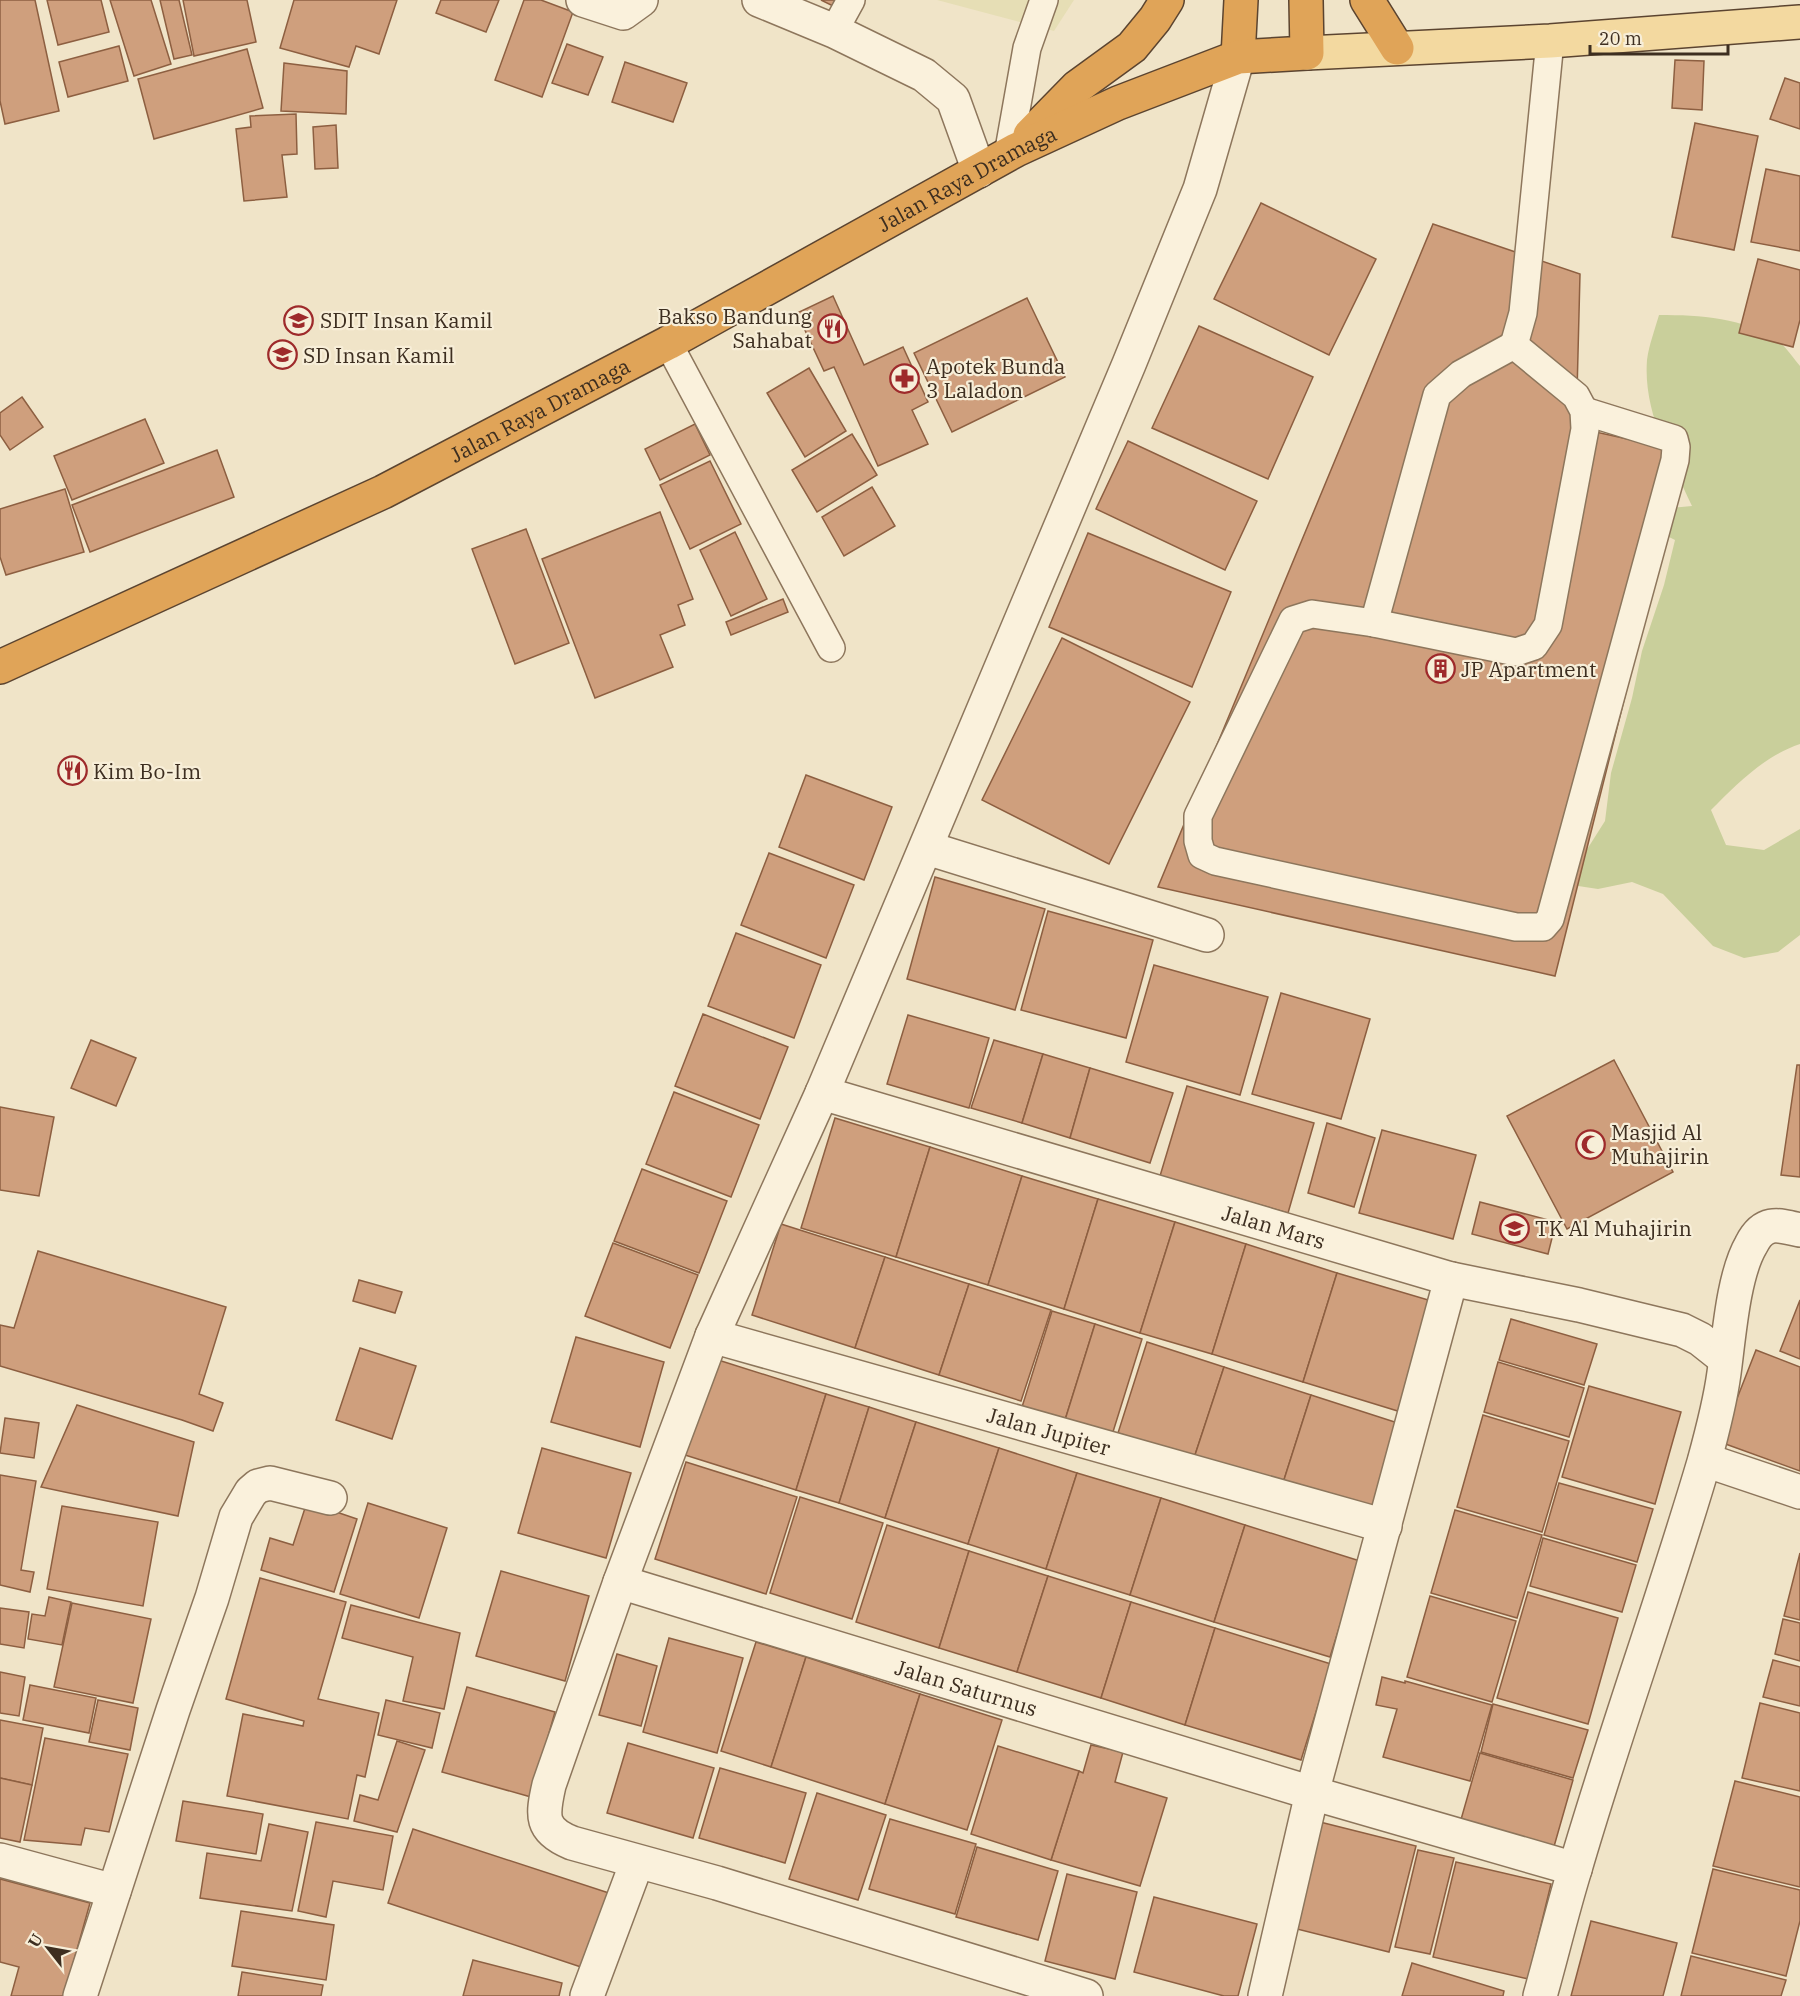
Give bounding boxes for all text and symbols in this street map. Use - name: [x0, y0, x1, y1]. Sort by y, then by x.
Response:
- scale bar: [1590, 18, 1728, 56]
- text: 20 m: [1599, 27, 1642, 50]
- street label: Jalan Raya Dramaga: [872, 119, 1061, 238]
- place label: Bakso Bandung Sahabat: [658, 302, 813, 354]
- school or university icon: SDIT Insan Kamil: [283, 304, 315, 336]
- place label: SDIT Insan Kamil: [320, 306, 493, 334]
- restaurant icon: Bakso Bandung Sahabat: [817, 312, 849, 344]
- school or university icon: SD Insan Kamil: [266, 339, 298, 371]
- place label: SD Insan Kamil: [303, 341, 455, 369]
- street label: Jalan Raya Dramaga: [445, 351, 635, 469]
- place label: Apotek Bunda 3 Laladon: [926, 352, 1065, 404]
- pharmacy icon: Apotek Bunda 3 Laladon: [889, 362, 921, 394]
- building icon: JP Apartment: [1424, 653, 1456, 685]
- place label: JP Apartment: [1461, 655, 1596, 683]
- restaurant icon: Kim Bo-Im: [56, 755, 88, 787]
- place label: Kim Bo-Im: [93, 757, 201, 785]
- place label: Masjid Al Muhajirin: [1611, 1118, 1709, 1170]
- mosque icon: Masjid Al Muhajirin: [1574, 1128, 1606, 1160]
- street label: Jalan Mars: [1219, 1198, 1329, 1255]
- school or university icon: TK Al Muhajirin: [1498, 1212, 1530, 1244]
- place label: TK Al Muhajirin: [1535, 1214, 1692, 1242]
- street label: Jalan Jupiter: [984, 1400, 1114, 1462]
- street label: Jalan Saturnus: [892, 1653, 1041, 1722]
- north arrow: [18, 1918, 78, 1978]
- text: U: [23, 1930, 47, 1951]

